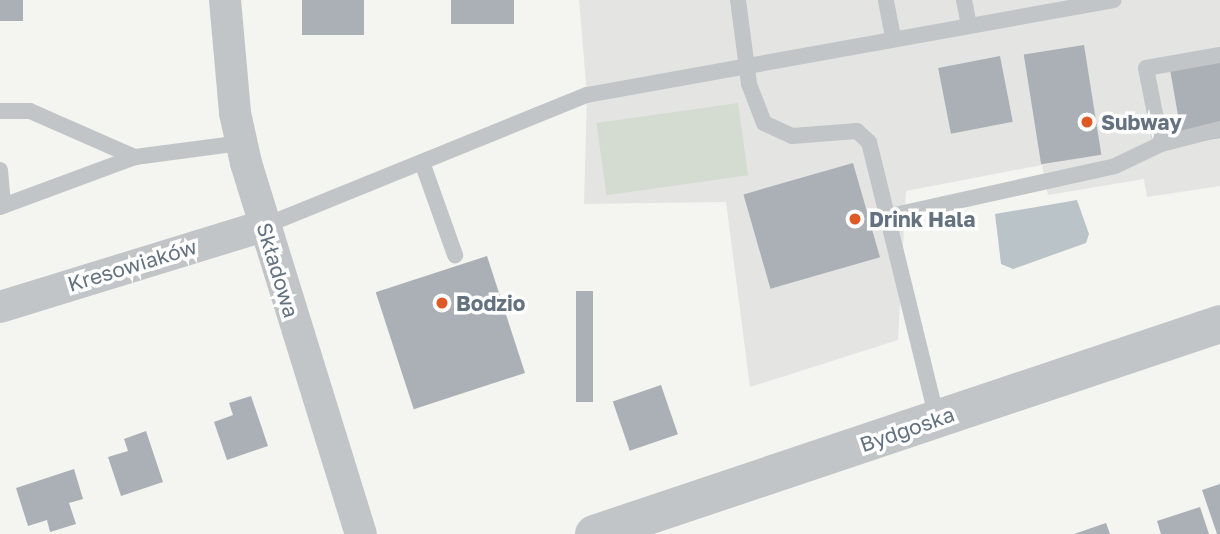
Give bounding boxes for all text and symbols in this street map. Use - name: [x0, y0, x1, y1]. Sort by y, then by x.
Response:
- place label: Subway: [1101, 109, 1182, 135]
- marker: Subway: [1079, 114, 1095, 130]
- place label: Drink Hala: [869, 206, 975, 232]
- marker: Drink Hala: [847, 211, 863, 227]
- street label: Składowa: [252, 220, 304, 320]
- street label: Kresowiaków: [64, 233, 200, 297]
- place label: Bodzio: [456, 290, 525, 316]
- marker: Bodzio: [434, 295, 450, 311]
- street label: Bydgoska: [856, 401, 958, 457]

